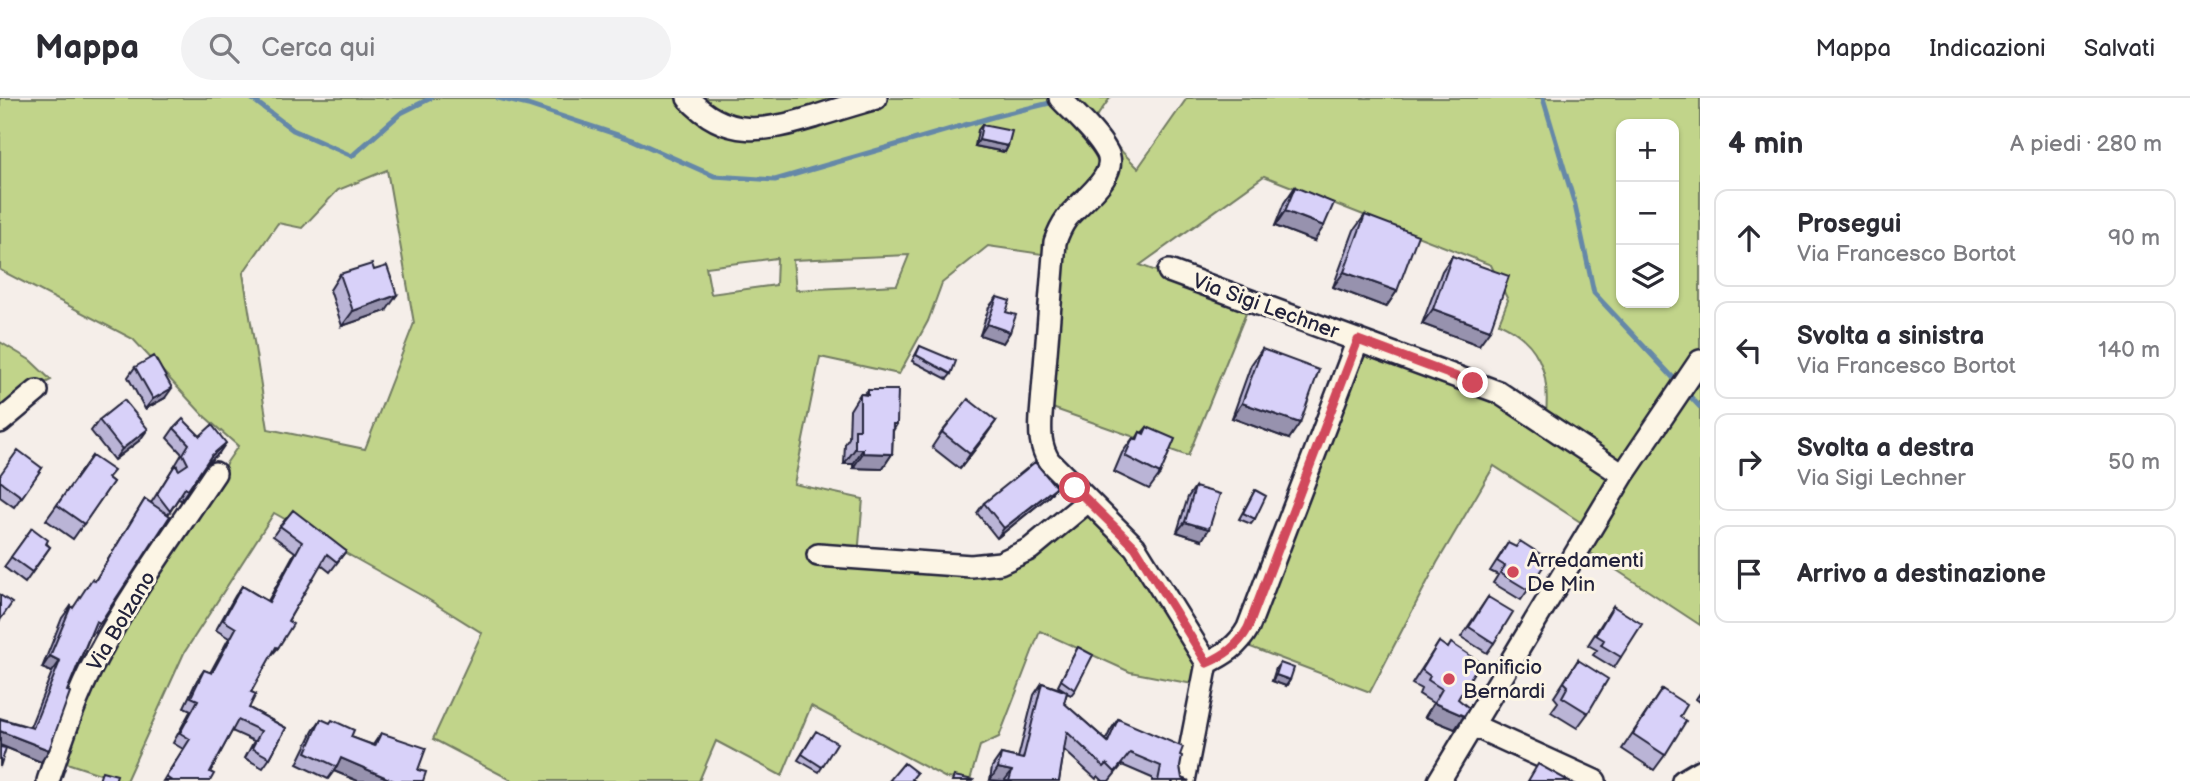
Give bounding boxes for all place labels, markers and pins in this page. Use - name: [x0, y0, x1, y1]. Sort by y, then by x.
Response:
- place label: Arredamenti De Min: [1527, 548, 1644, 597]
- marker: Arredamenti De Min: [1505, 564, 1521, 580]
- place label: Panificio Bernardi: [1463, 655, 1545, 704]
- marker: Panificio Bernardi: [1441, 671, 1457, 687]

